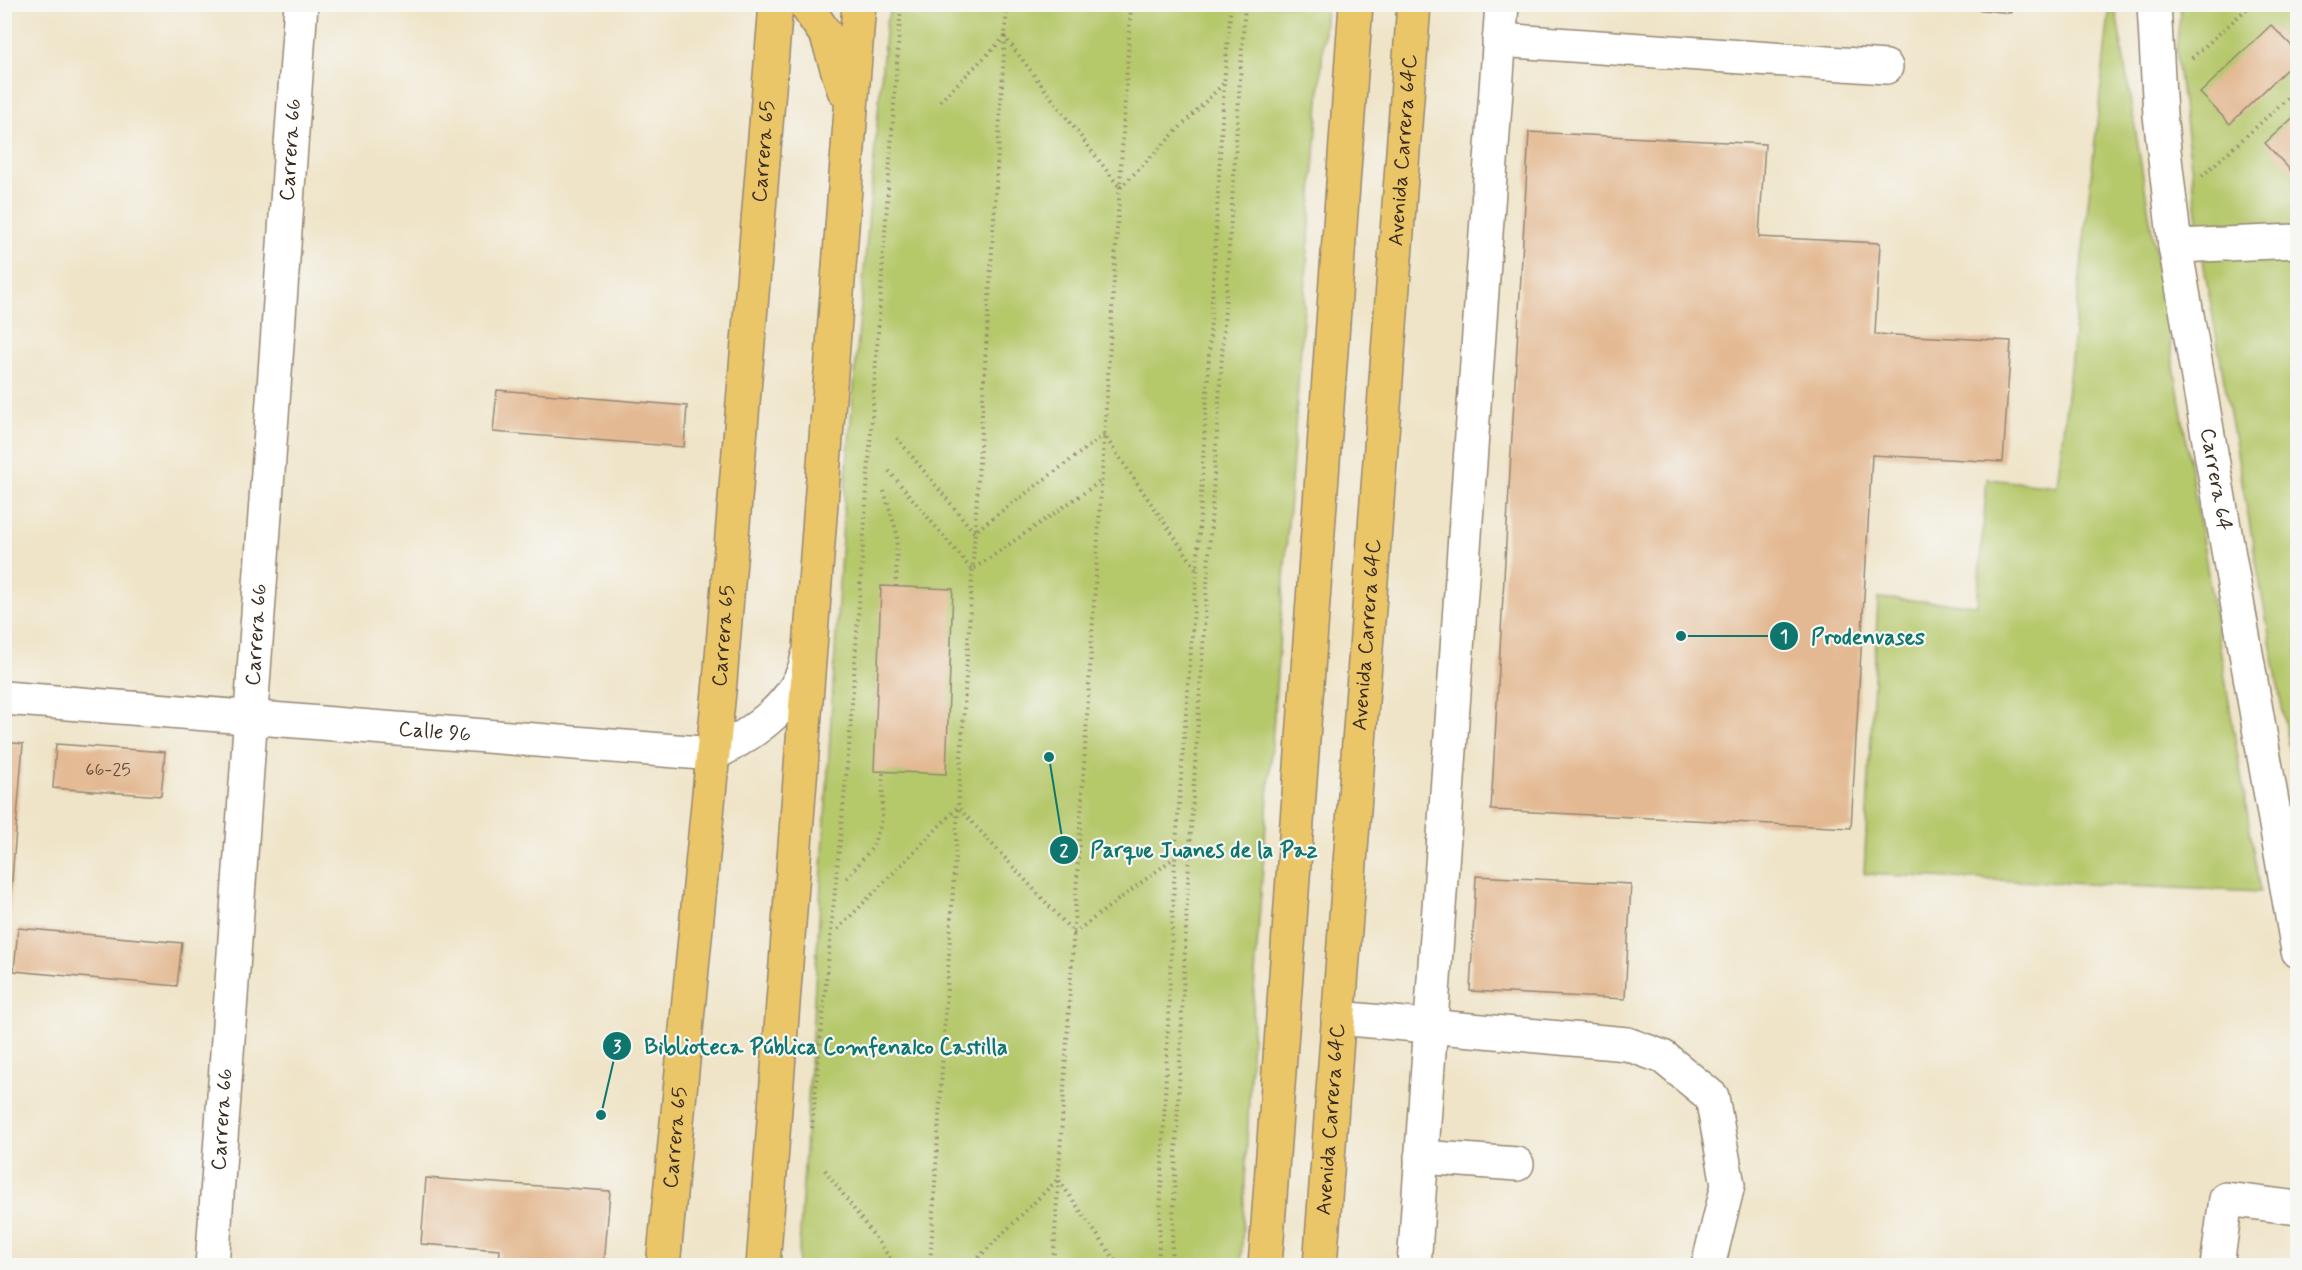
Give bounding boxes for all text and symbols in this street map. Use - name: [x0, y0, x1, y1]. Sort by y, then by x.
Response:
- street label: Avenida Carrera 64C: [1382, 53, 1424, 247]
- street label: Carrera 66: [273, 98, 308, 202]
- street label: Carrera 65: [746, 99, 782, 204]
- street label: Carrera 64: [2193, 426, 2238, 533]
- street label: Avenida Carrera 64C: [1346, 538, 1388, 732]
- street label: Carrera 66: [239, 582, 274, 687]
- street label: Carrera 65: [706, 584, 742, 688]
- callout: Prodenvases: [1769, 616, 1937, 656]
- text: Prodenvases: [1811, 624, 1925, 652]
- text: 1: [1780, 625, 1788, 649]
- street label: Calle 96: [397, 715, 472, 749]
- house number: 66-25: [85, 758, 131, 782]
- callout: Parque Juanes de la Paz: [1049, 830, 1328, 870]
- text: Parque Juanes de la Paz: [1090, 837, 1318, 865]
- text: 2: [1060, 839, 1069, 863]
- street label: Avenida Carrera 64C: [1310, 1022, 1352, 1216]
- callout: Biblioteca Pública Comfenalco Castilla: [602, 1026, 1020, 1066]
- text: Biblioteca Pública Comfenalco Castilla: [644, 1034, 1008, 1062]
- text: 3: [613, 1035, 622, 1059]
- street label: Carrera 66: [205, 1067, 240, 1172]
- street label: Carrera 65: [657, 1085, 694, 1190]

